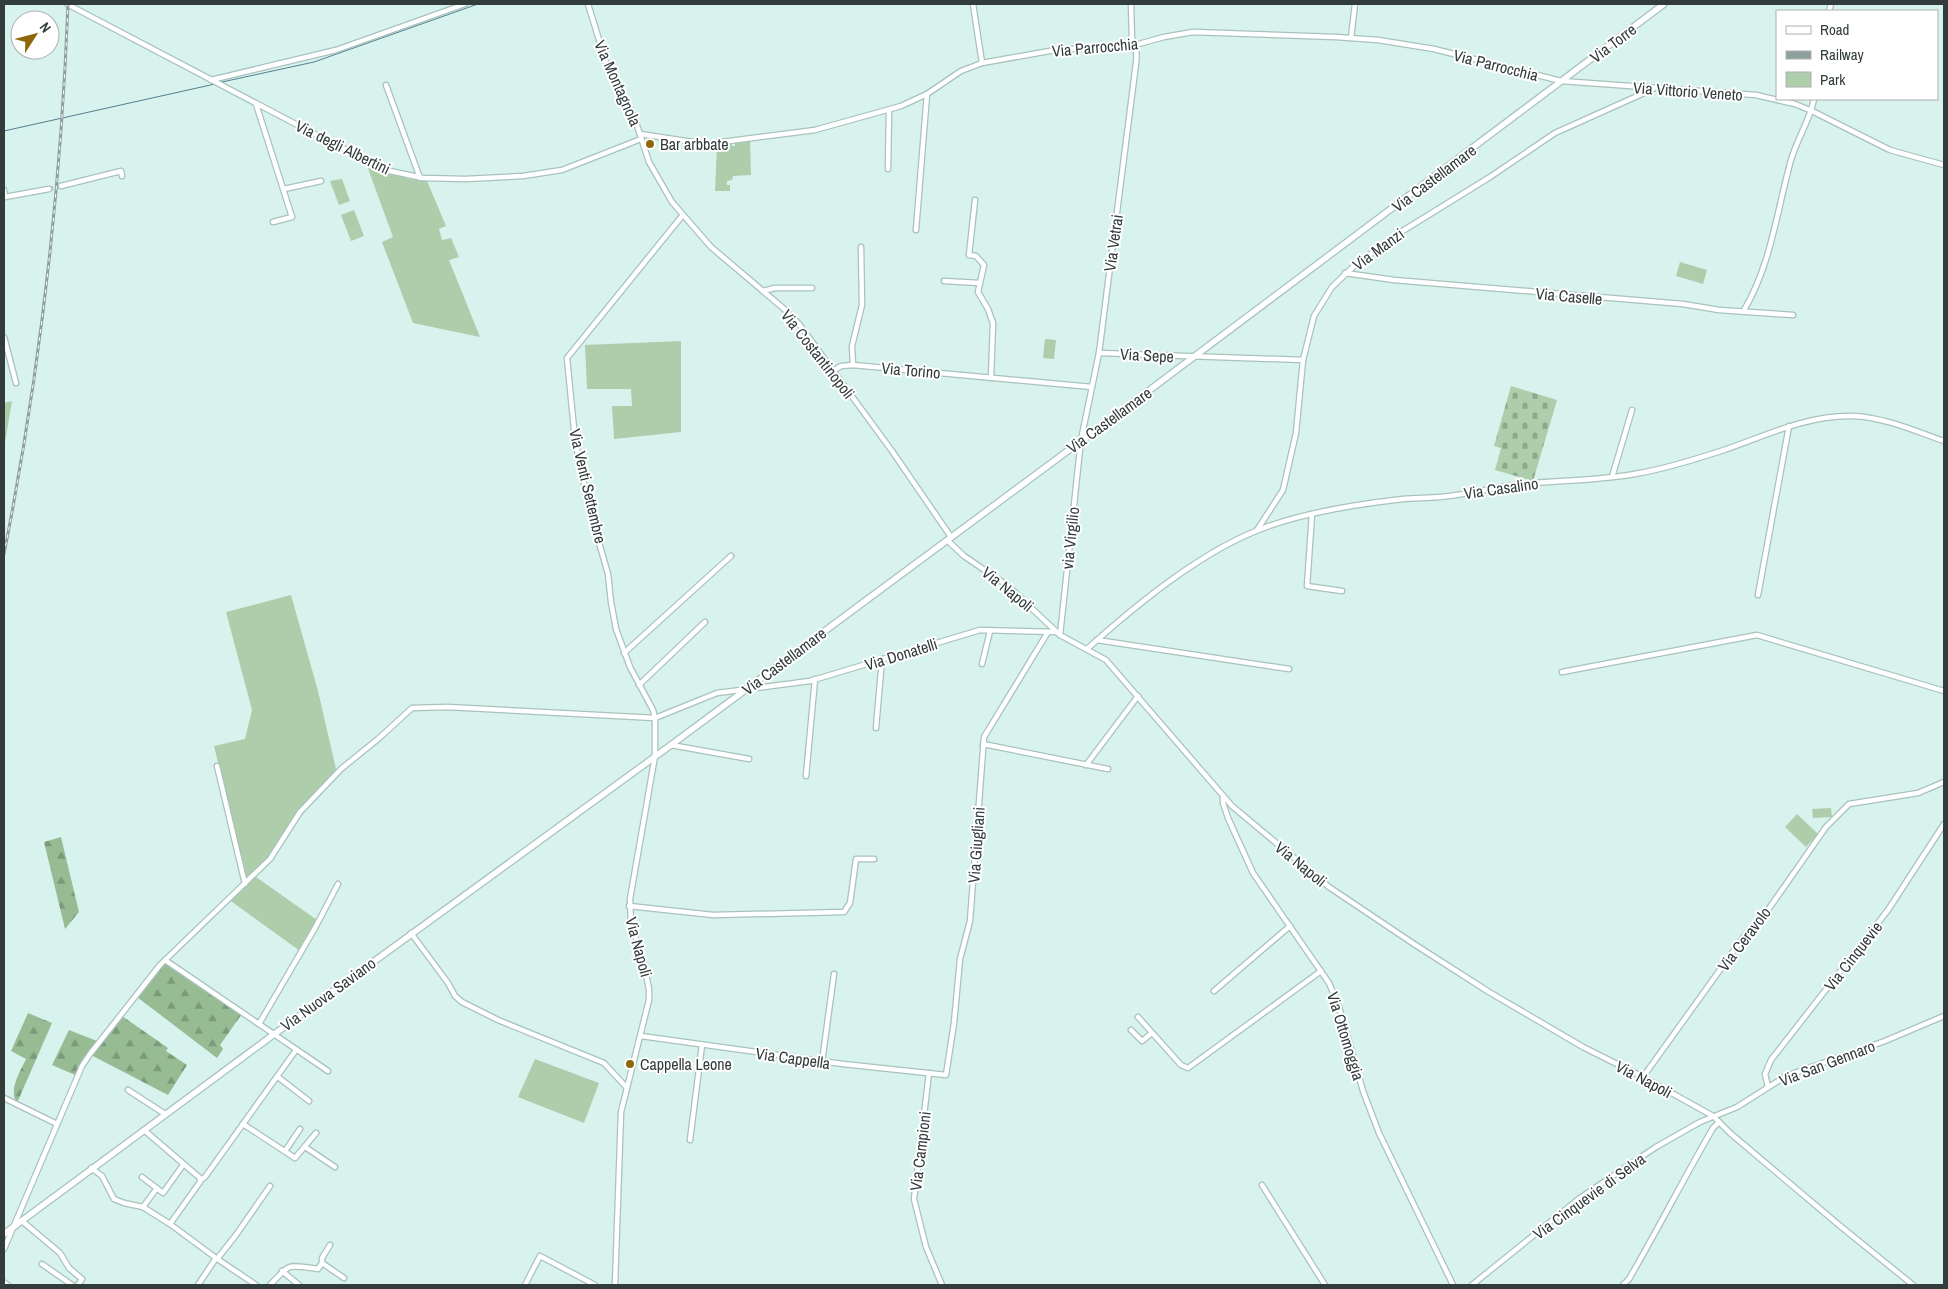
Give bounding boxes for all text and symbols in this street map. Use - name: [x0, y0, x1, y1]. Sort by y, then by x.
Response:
- north arrow: [10, 10, 60, 60]
- legend: [1776, 10, 1938, 100]
- street label: Via Torre: [1585, 18, 1641, 68]
- text: N: [36, 19, 55, 36]
- text: Road: [1820, 19, 1849, 40]
- street label: Via Parrocchia: [1051, 32, 1140, 62]
- street label: Via Montagnola: [589, 37, 647, 130]
- street label: Via Parrocchia: [1451, 44, 1541, 86]
- text: Railway: [1820, 44, 1865, 65]
- text: Park: [1820, 69, 1846, 90]
- street label: Via Vittorio Veneto: [1633, 76, 1743, 106]
- street label: Via degli Albertini: [292, 114, 394, 180]
- place label: Bar arbbate: [660, 133, 729, 155]
- marker: Bar arbbate: [644, 138, 656, 150]
- street label: Via Castellamare: [1387, 139, 1481, 217]
- street label: Via Vetrai: [1098, 213, 1128, 273]
- street label: Via Manzi: [1348, 223, 1408, 275]
- street label: Via Caselle: [1535, 282, 1603, 310]
- street label: Via Costantinopoli: [776, 305, 860, 403]
- street label: Via Sepe: [1120, 343, 1174, 367]
- street label: Via Torino: [880, 356, 942, 384]
- street label: Via Castellamare: [1062, 382, 1156, 458]
- street label: Via Venti Settembre: [564, 426, 612, 546]
- street label: Via Casalino: [1462, 472, 1540, 504]
- street label: via Virgilio: [1056, 506, 1084, 570]
- street label: Via Napoli: [977, 561, 1039, 617]
- street label: Via Castellamare: [737, 622, 831, 700]
- street label: Via Donatelli: [862, 633, 940, 675]
- street label: Via Giugliani: [962, 806, 990, 884]
- street label: Via Napoli: [1270, 836, 1332, 892]
- street label: Via Ceravolo: [1712, 902, 1776, 976]
- street label: Via Napoli: [620, 915, 658, 979]
- street label: Via Cinquevie: [1819, 917, 1887, 995]
- street label: Via Nuova Saviano: [276, 952, 380, 1036]
- street label: Via Ottomoggia: [1322, 989, 1370, 1084]
- street label: Via San Gennaro: [1776, 1035, 1878, 1091]
- street label: Via Cappella: [754, 1042, 832, 1074]
- place label: Cappella Leone: [640, 1053, 732, 1075]
- street label: Via Napoli: [1612, 1055, 1676, 1103]
- marker: Cappella Leone: [624, 1058, 636, 1070]
- street label: Via Campioni: [904, 1110, 936, 1192]
- street label: Via Cinquevie di Selva: [1528, 1147, 1650, 1244]

